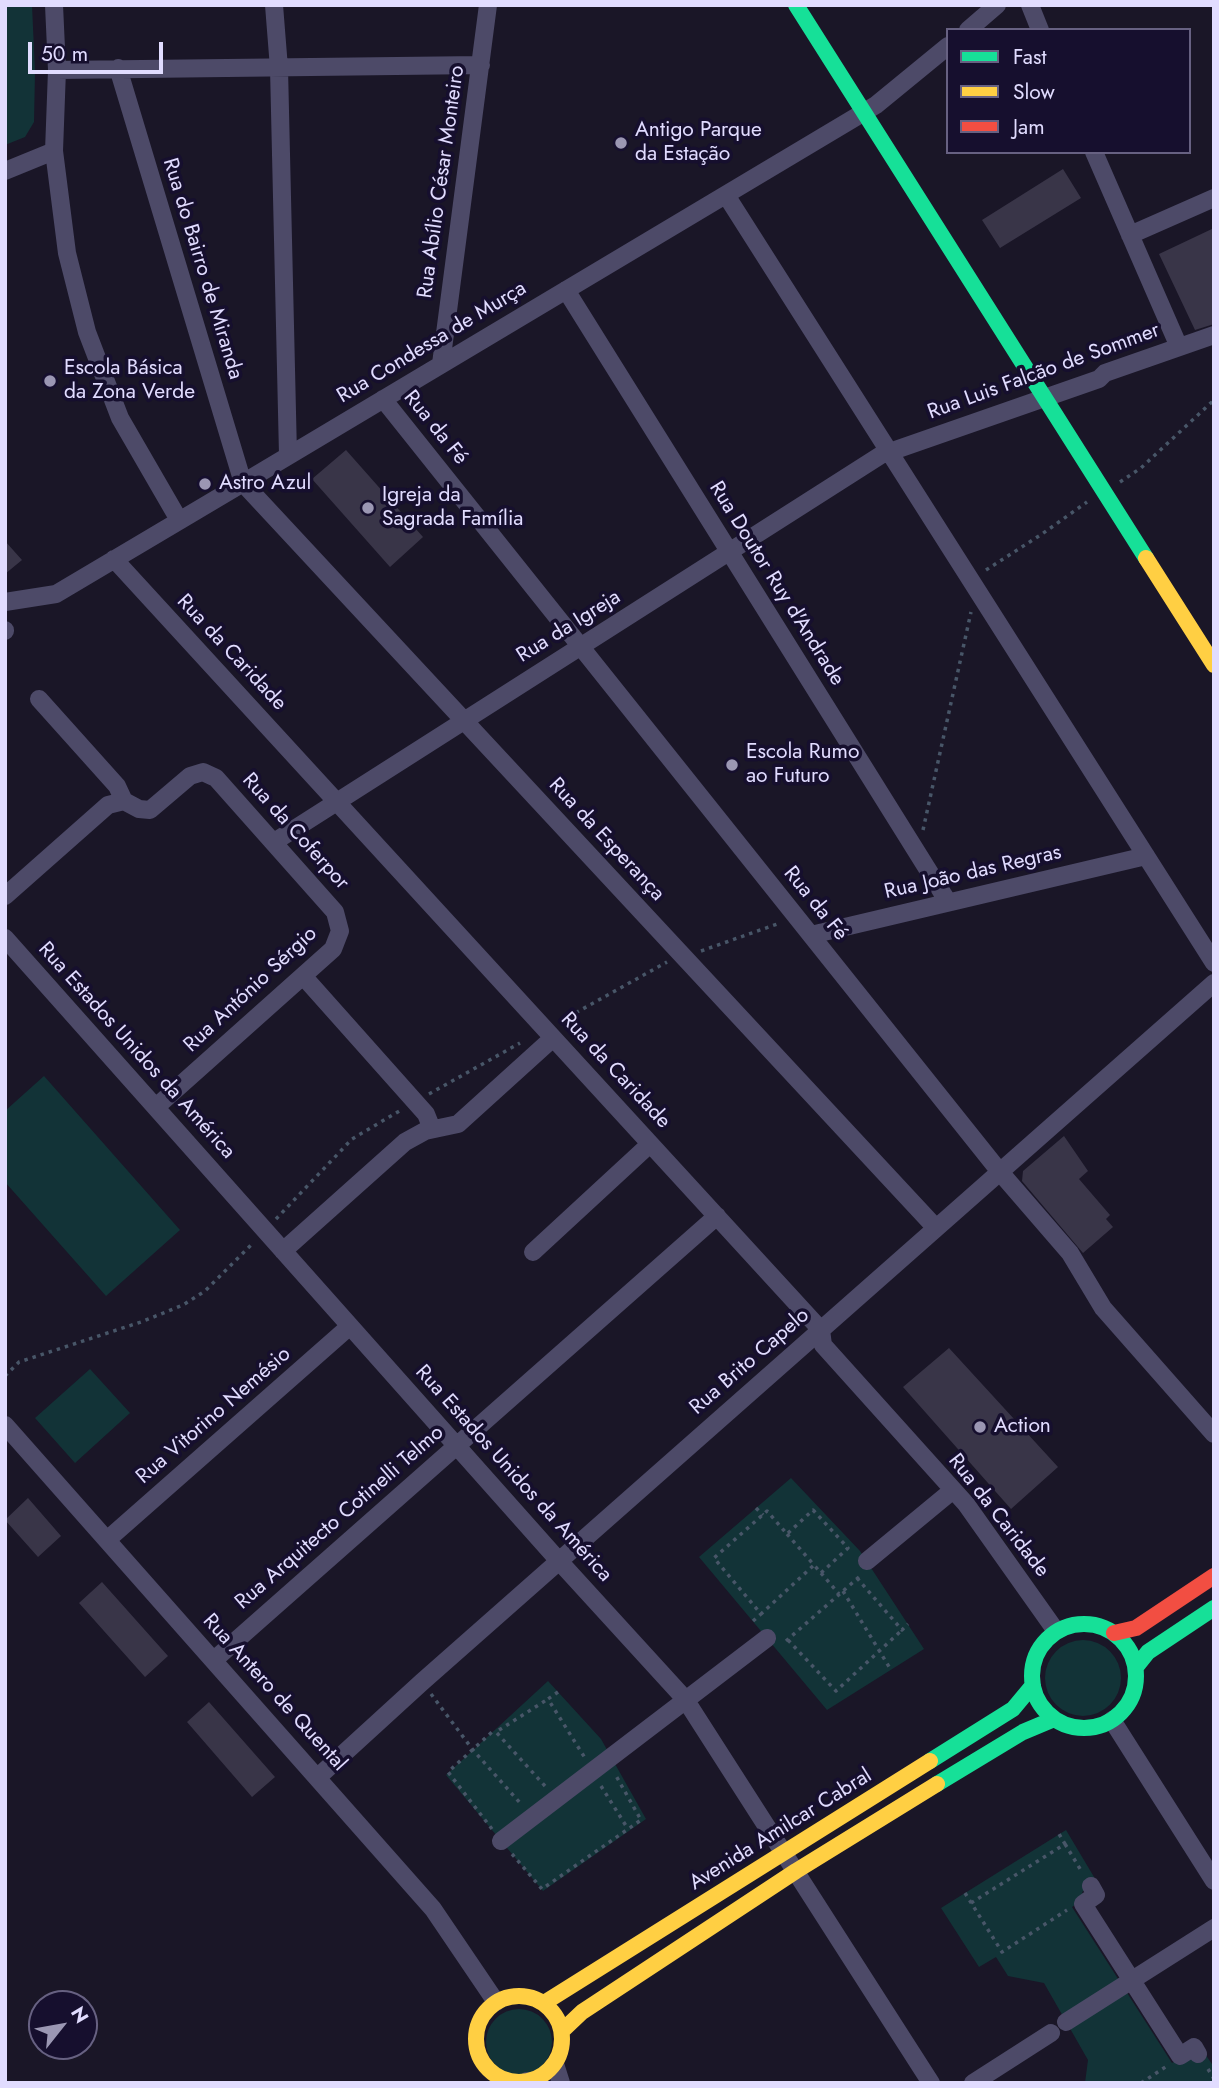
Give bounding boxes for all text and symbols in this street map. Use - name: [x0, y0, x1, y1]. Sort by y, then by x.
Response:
- scale bar: [32, 28, 166, 72]
- legend: [946, 28, 1191, 154]
- text: 50 m: [41, 39, 88, 69]
- text: Fast: [1013, 42, 1046, 72]
- street label: Rua Abílio César Monteiro: [413, 64, 471, 300]
- text: Slow: [1013, 77, 1055, 107]
- text: Jam: [1013, 112, 1045, 142]
- place label: Antigo Parque da Estação: [635, 118, 762, 168]
- marker: Antigo Parque da Estação: [613, 135, 629, 151]
- street label: Rua do Bairro de Miranda: [156, 155, 248, 383]
- street label: Rua Condessa de Murça: [333, 276, 531, 410]
- street label: Rua Luis Falcão de Sommer: [925, 318, 1163, 426]
- place label: Escola Básica da Zona Verde: [64, 356, 195, 406]
- marker: Escola Básica da Zona Verde: [42, 373, 58, 389]
- street label: Rua da Fé: [397, 386, 473, 470]
- place label: Astro Azul: [219, 471, 311, 497]
- marker: Astro Azul: [197, 476, 213, 492]
- street label: Rua Doutor Ruy d'Andrade: [703, 477, 849, 691]
- place label: Igreja da Sagrada Família: [382, 483, 523, 533]
- marker: Igreja da Sagrada Família: [360, 500, 376, 516]
- street label: Rua da Igreja: [512, 585, 626, 669]
- street label: Rua da Caridade: [171, 590, 291, 716]
- place label: Escola Rumo ao Futuro: [746, 740, 859, 790]
- marker: Escola Rumo ao Futuro: [724, 757, 740, 773]
- street label: Rua da Coferpor: [236, 769, 354, 895]
- street label: Rua da Esperança: [543, 773, 669, 907]
- street label: Rua João das Regras: [882, 840, 1064, 906]
- street label: Rua da Fé: [777, 862, 853, 946]
- street label: Rua António Sérgio: [179, 922, 323, 1058]
- street label: Rua Estados Unidos da América: [32, 938, 240, 1164]
- street label: Rua da Caridade: [555, 1008, 675, 1134]
- street label: Rua Brito Capelo: [685, 1303, 815, 1421]
- street label: Rua Vitorino Nemésio: [132, 1342, 296, 1490]
- street label: Rua Estados Unidos da América: [409, 1361, 617, 1587]
- place label: Action: [994, 1414, 1051, 1440]
- marker: Action: [972, 1419, 988, 1435]
- street label: Rua Arquitecto Cotinelli Telmo: [231, 1421, 449, 1615]
- street label: Rua da Caridade: [942, 1449, 1054, 1583]
- street label: Rua Antero de Quental: [197, 1609, 351, 1777]
- street label: Avenida Amilcar Cabral: [685, 1764, 877, 1896]
- north arrow: [28, 1990, 98, 2060]
- text: N: [64, 2002, 95, 2028]

